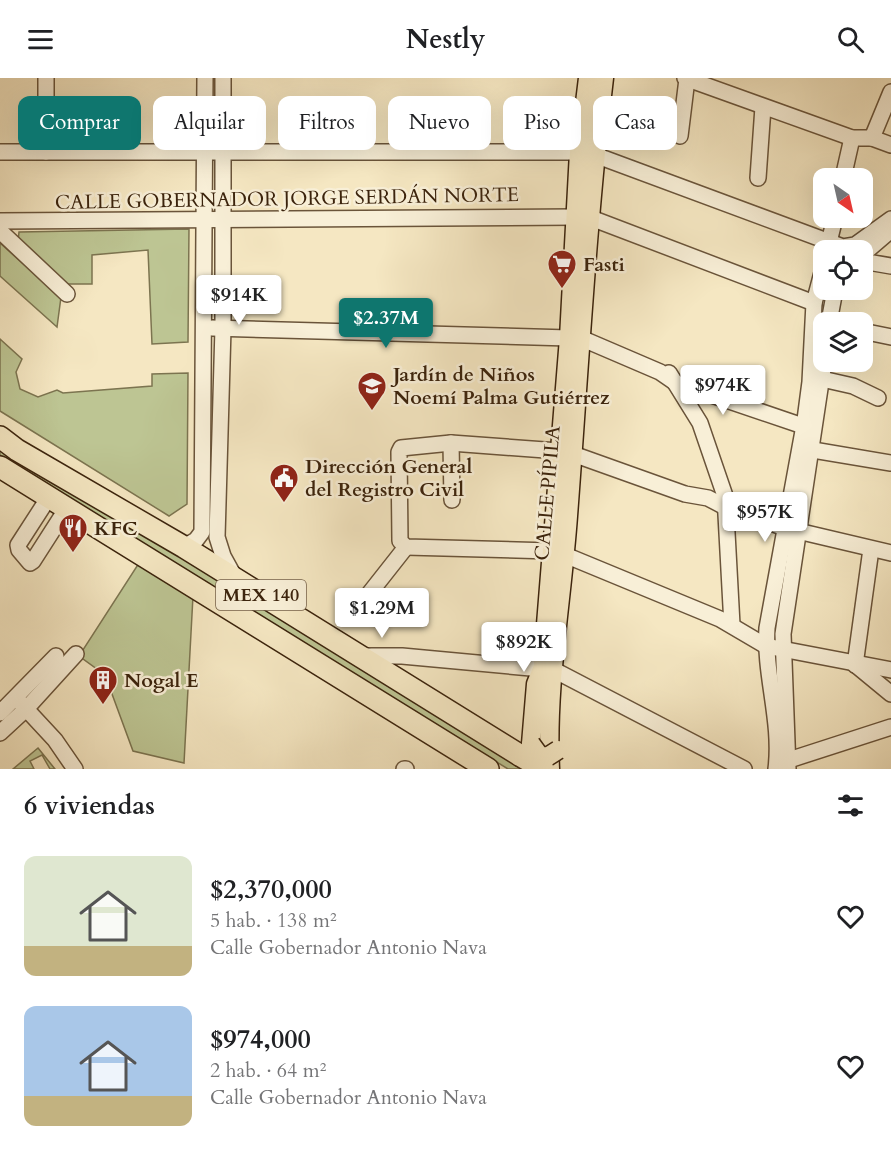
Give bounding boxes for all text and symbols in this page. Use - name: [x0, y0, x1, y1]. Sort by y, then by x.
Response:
- text: Nestly: [406, 21, 485, 58]
- icon: menu: [24, 23, 57, 56]
- icon: search: [834, 23, 867, 56]
- chip: Comprar: [18, 96, 141, 150]
- chip: Alquilar: [153, 96, 266, 150]
- chip: Filtros: [278, 96, 376, 150]
- chip: Nuevo: [388, 96, 491, 150]
- chip: Piso: [503, 96, 581, 150]
- chip: Casa: [593, 96, 677, 150]
- north arrow: [813, 168, 873, 228]
- map controls: [813, 168, 873, 372]
- street label: CALLE GOBERNADOR JORGE SERDÁN NORTE: [55, 181, 519, 216]
- button: locate: [813, 240, 873, 300]
- supermarket icon: Fasti: [546, 248, 578, 290]
- place label: Fasti: [583, 251, 625, 278]
- pin: $914K: [197, 275, 281, 326]
- text: $914K: [210, 281, 268, 308]
- pin: $2.37M: [337, 298, 435, 349]
- text: $2.37M: [353, 304, 419, 331]
- button: layers: [813, 312, 873, 372]
- place label: Jardín de Niños Noemí Palma Gutiérrez: [390, 361, 610, 411]
- pin: $974K: [681, 365, 765, 416]
- school or university icon: Jardín de Niños Noemí Palma Gutiérrez: [356, 370, 388, 412]
- text: $974K: [694, 371, 752, 398]
- street label: CALLE PÍPILA: [528, 424, 567, 562]
- place label: Dirección General del Registro Civil: [305, 453, 473, 503]
- public building icon: Dirección General del Registro Civil: [268, 462, 300, 504]
- pin: $957K: [723, 492, 807, 543]
- text: $957K: [736, 498, 794, 525]
- restaurant icon: KFC: [57, 512, 89, 554]
- place label: KFC: [94, 515, 138, 542]
- road number: MEX 140: [216, 580, 306, 610]
- pin: $1.29M: [333, 588, 431, 639]
- text: $1.29M: [349, 594, 415, 621]
- pin: $892K: [482, 622, 566, 673]
- text: $892K: [495, 628, 553, 655]
- building icon: Nogal E: [87, 664, 119, 706]
- place label: Nogal E: [124, 667, 199, 694]
- text: 6 viviendas: [24, 788, 155, 823]
- icon: filters: [834, 789, 867, 822]
- text: $2,370,000: [210, 872, 332, 907]
- icon: home: [72, 880, 144, 952]
- icon: heart: [834, 900, 867, 933]
- text: 5 hab. · 138 m²: [210, 907, 337, 934]
- text: Calle Gobernador Antonio Nava: [210, 934, 487, 961]
- text: $974,000: [210, 1022, 311, 1057]
- icon: home: [72, 1030, 144, 1102]
- icon: heart: [834, 1050, 867, 1083]
- text: 2 hab. · 64 m²: [210, 1057, 326, 1084]
- text: Calle Gobernador Antonio Nava: [210, 1084, 487, 1111]

